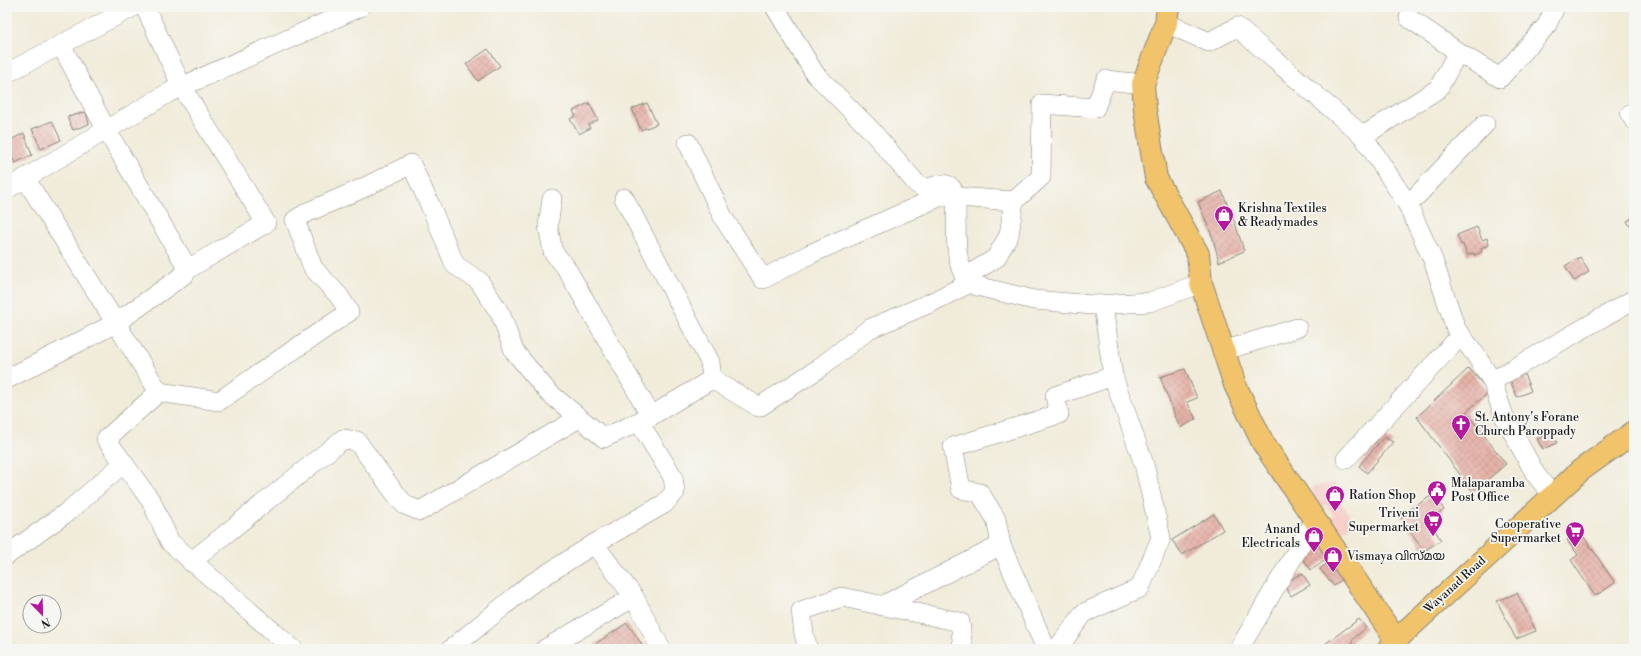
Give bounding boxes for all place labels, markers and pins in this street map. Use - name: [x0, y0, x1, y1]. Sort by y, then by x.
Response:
- place label: Krishna Textiles & Readymades: [1238, 201, 1327, 230]
- shop icon: Krishna Textiles & Readymades: [1213, 204, 1235, 232]
- place label: St. Antony's Forane Church Paroppady: [1475, 410, 1579, 439]
- church icon: St. Antony's Forane Church Paroppady: [1450, 413, 1472, 441]
- place label: Malaparamba Post Office: [1451, 476, 1526, 505]
- public building icon: Malaparamba Post Office: [1426, 479, 1448, 507]
- shop icon: Ration Shop: [1324, 484, 1346, 512]
- place label: Ration Shop: [1349, 488, 1416, 503]
- place label: Triveni Supermarket: [1349, 506, 1420, 535]
- supermarket icon: Triveni Supermarket: [1422, 509, 1444, 537]
- place label: Cooperative Supermarket: [1491, 517, 1562, 546]
- supermarket icon: Cooperative Supermarket: [1564, 520, 1586, 548]
- place label: Anand Electricals: [1241, 522, 1300, 551]
- shop icon: Anand Electricals: [1303, 525, 1325, 553]
- shop icon: Vismaya വിസ്മയ: [1322, 545, 1344, 573]
- place label: Vismaya വിസ്മയ: [1346, 549, 1445, 564]

